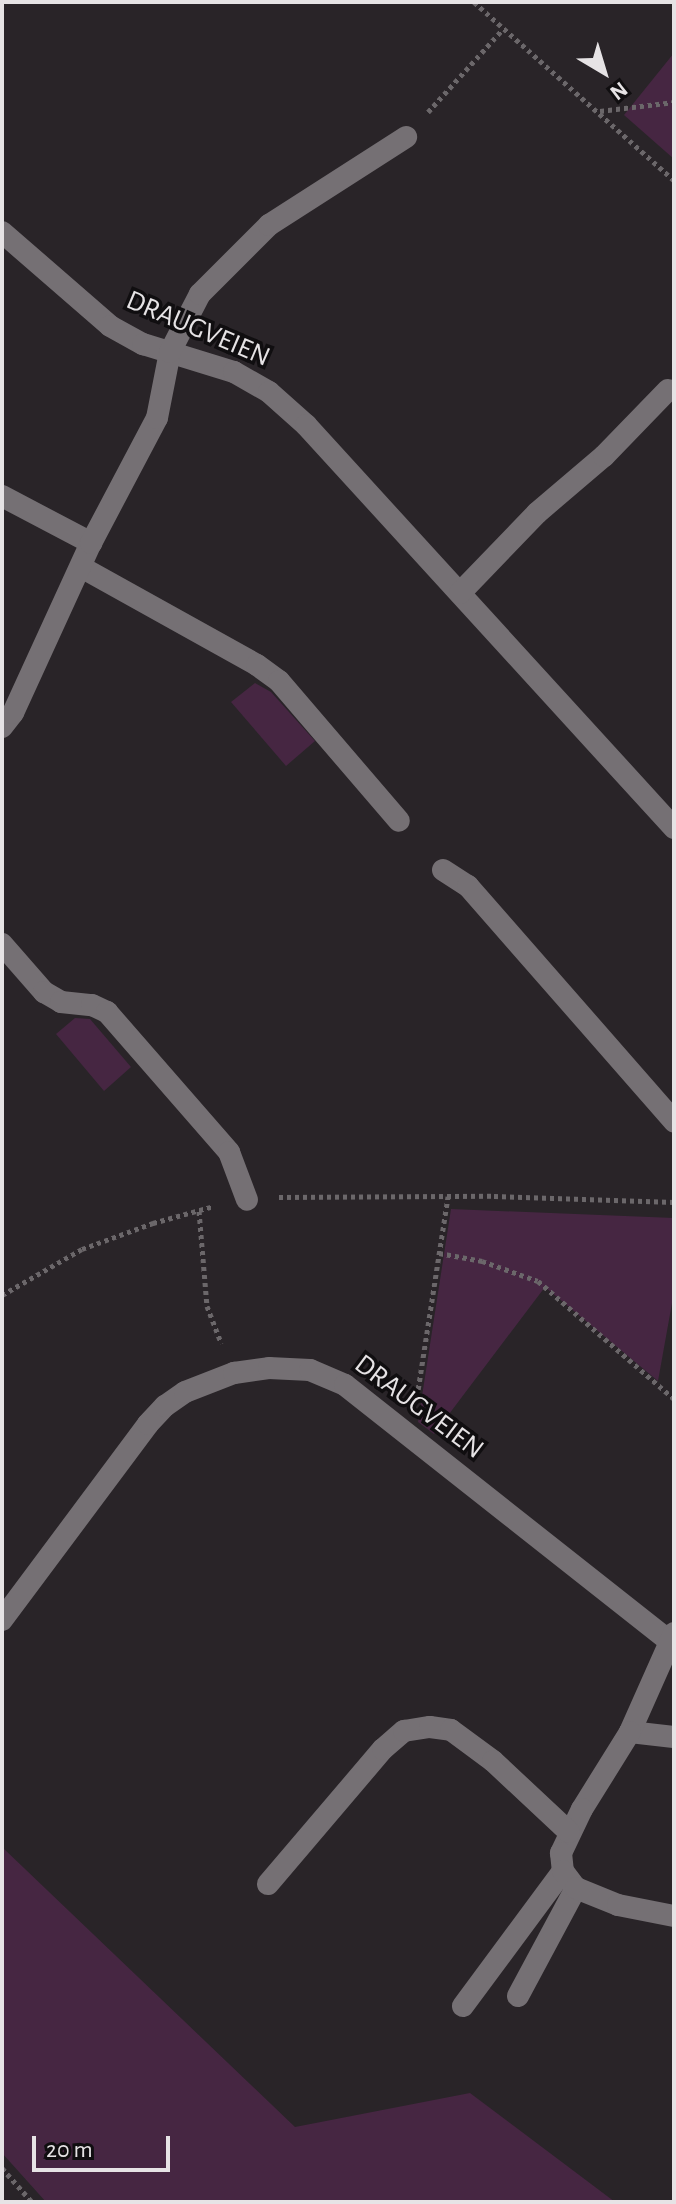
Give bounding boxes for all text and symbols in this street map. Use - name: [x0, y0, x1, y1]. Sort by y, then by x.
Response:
- north arrow: [564, 32, 644, 112]
- text: N: [606, 78, 632, 104]
- street label: DRAUGVEIEN: [121, 284, 275, 374]
- street label: DRAUGVEIEN: [348, 1348, 490, 1466]
- scale bar: [36, 2120, 174, 2170]
- text: 20 m: [46, 2138, 93, 2162]

